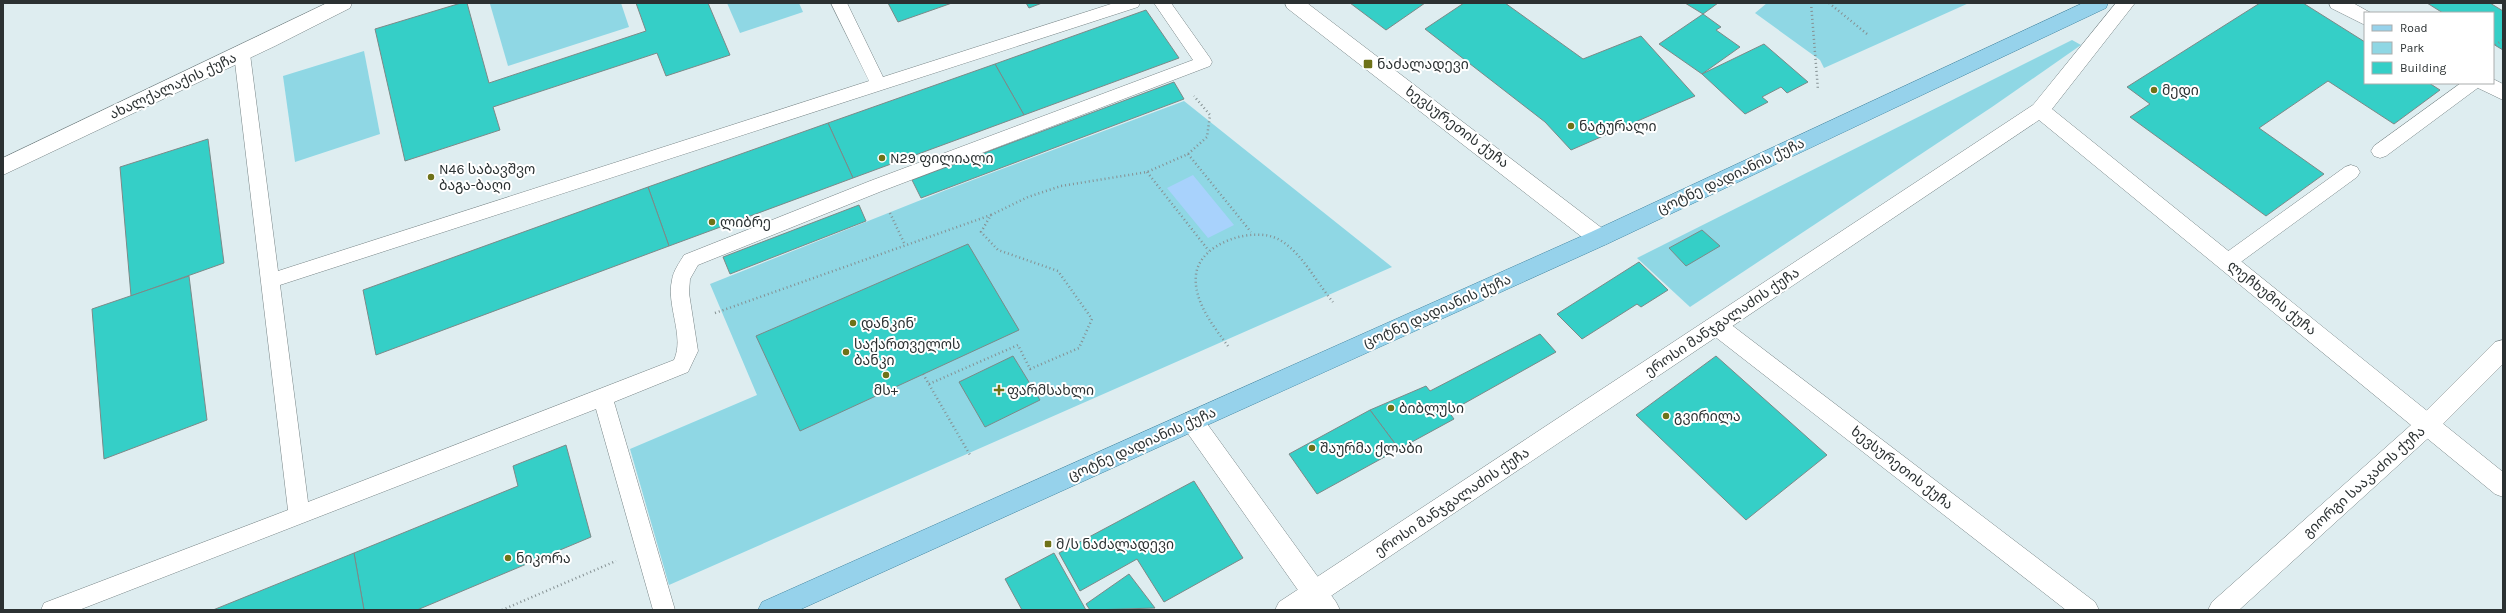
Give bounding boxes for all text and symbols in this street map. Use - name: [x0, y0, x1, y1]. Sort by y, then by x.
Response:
- legend: [2364, 12, 2494, 84]
- text: Road: [2400, 21, 2428, 35]
- text: Park: [2400, 41, 2425, 55]
- street label: ახალქალაქის ქუჩა: [107, 49, 239, 123]
- place label: ნაძალადევი: [1377, 56, 1469, 73]
- marker: ნაძალადევი: [1362, 58, 1374, 70]
- text: Building: [2400, 61, 2447, 75]
- place label: მედი: [2162, 82, 2199, 99]
- street label: ხევსურეთის ქუჩა: [1402, 83, 1512, 171]
- marker: მედი: [2149, 85, 2159, 95]
- place label: ნატურალი: [1579, 118, 1657, 135]
- marker: ნატურალი: [1566, 121, 1576, 131]
- street label: ცოტნე დადიანის ქუჩა: [1655, 134, 1807, 218]
- place label: N29 ფილიალი: [890, 150, 993, 167]
- marker: N29 ფილიალი: [877, 153, 887, 163]
- place label: N46 საბავშვო ბაგა-ბაღი: [439, 161, 535, 194]
- marker: N46 საბავშვო ბაგა-ბაღი: [426, 172, 436, 182]
- place label: ლიბრე: [720, 214, 771, 231]
- marker: ლიბრე: [707, 217, 717, 227]
- street label: ლეჩხუმის ქუჩა: [2224, 257, 2320, 339]
- street label: ეროსი მანჯგალაძის ქუჩა: [1641, 264, 1803, 380]
- street label: ცოტნე დადიანის ქუჩა: [1360, 271, 1514, 351]
- place label: დანკინ': [861, 315, 916, 332]
- marker: დანკინ': [848, 318, 858, 328]
- place label: საქართველოს ბანკი: [854, 336, 961, 369]
- marker: საქართველოს ბანკი: [841, 347, 851, 357]
- marker: მს+: [881, 370, 891, 380]
- place label: მს+: [874, 382, 899, 399]
- place label: ფარმსახლი: [1007, 382, 1094, 399]
- marker: ფარმსახლი: [994, 385, 1004, 395]
- place label: ბიბლუსი: [1399, 400, 1464, 417]
- marker: ბიბლუსი: [1386, 403, 1396, 413]
- street label: ცოტნე დადიანის ქუჩა: [1065, 404, 1219, 484]
- place label: გვირილა: [1674, 408, 1741, 425]
- marker: გვირილა: [1661, 411, 1671, 421]
- street label: ხევსურეთის ქუჩა: [1847, 423, 1957, 513]
- street label: გიორგი სააკაძის ქუჩა: [2299, 423, 2429, 541]
- place label: შაურმა ქლაბი: [1320, 440, 1423, 457]
- marker: შაურმა ქლაბი: [1307, 443, 1317, 453]
- street label: ეროსი მანჯგალაძის ქუჩა: [1371, 444, 1533, 560]
- place label: მ/ს ნაძალადევი: [1056, 536, 1174, 553]
- marker: მ/ს ნაძალადევი: [1043, 539, 1053, 549]
- place label: ნიკორა: [516, 550, 571, 567]
- marker: ნიკორა: [503, 553, 513, 563]

